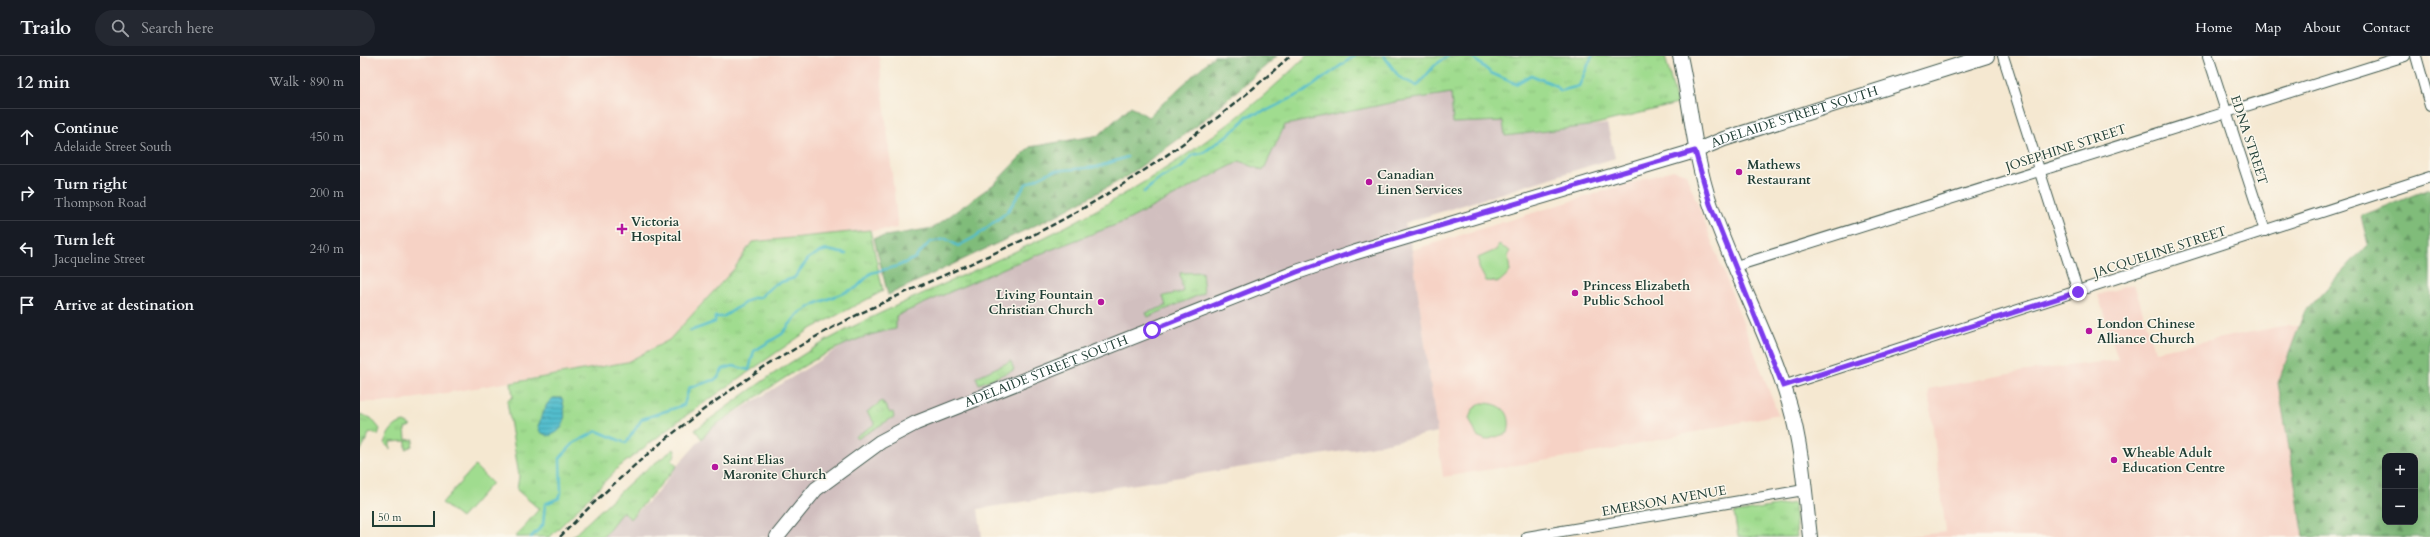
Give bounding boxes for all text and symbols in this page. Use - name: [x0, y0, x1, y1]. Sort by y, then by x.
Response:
- search box: [95, 10, 375, 46]
- text: Trailo: [20, 15, 71, 41]
- icon: search: [109, 17, 131, 39]
- text: Search here: [141, 18, 214, 38]
- text: Home: [2195, 18, 2233, 37]
- text: Map: [2255, 18, 2281, 37]
- text: About: [2303, 18, 2340, 37]
- text: Contact: [2362, 18, 2410, 37]
- text: 12 min: [16, 71, 70, 94]
- text: Walk · 890 m: [269, 73, 344, 91]
- street label: ADELAIDE STREET SOUTH: [1708, 82, 1880, 152]
- street label: EDNA STREET: [2226, 93, 2272, 187]
- text: Continue: [54, 118, 119, 138]
- street label: JOSEPHINE STREET: [2001, 120, 2129, 177]
- icon: ahead: [16, 126, 38, 148]
- text: 450 m: [310, 128, 344, 146]
- text: Adelaide Street South: [54, 138, 172, 156]
- place label: Mathews Restaurant: [1747, 156, 1811, 189]
- place label: Canadian Linen Services: [1377, 166, 1462, 199]
- marker: Mathews Restaurant: [1734, 167, 1744, 177]
- text: Turn right: [54, 174, 127, 194]
- marker: Canadian Linen Services: [1364, 177, 1374, 187]
- icon: right: [16, 182, 38, 204]
- text: 200 m: [310, 184, 344, 202]
- text: Thompson Road: [54, 194, 146, 212]
- place label: Victoria Hospital: [631, 213, 681, 246]
- street label: JACQUELINE STREET: [2089, 222, 2229, 283]
- marker: Victoria Hospital: [616, 223, 628, 235]
- text: Turn left: [54, 230, 115, 250]
- icon: left: [16, 238, 38, 260]
- text: 240 m: [310, 240, 344, 258]
- text: Jacqueline Street: [54, 250, 145, 268]
- place label: Princess Elizabeth Public School: [1583, 277, 1690, 310]
- route end: [2069, 283, 2087, 301]
- place label: Living Fountain Christian Church: [988, 286, 1094, 319]
- marker: Princess Elizabeth Public School: [1570, 288, 1580, 298]
- icon: arrive: [16, 294, 38, 316]
- text: Arrive at destination: [54, 295, 194, 315]
- marker: Living Fountain Christian Church: [1096, 297, 1106, 307]
- place label: London Chinese Alliance Church: [2097, 315, 2195, 348]
- route start: [1143, 321, 1161, 339]
- marker: London Chinese Alliance Church: [2084, 326, 2094, 336]
- street label: ADELAIDE STREET SOUTH: [962, 331, 1131, 412]
- place label: Wheable Adult Education Centre: [2121, 444, 2225, 477]
- place label: Saint Elias Maronite Church: [723, 451, 826, 484]
- map controls: [2382, 453, 2418, 525]
- button: +: [2382, 453, 2418, 489]
- marker: Wheable Adult Education Centre: [2109, 455, 2119, 465]
- marker: Saint Elias Maronite Church: [710, 462, 720, 472]
- street label: EMERSON AVENUE: [1600, 481, 1728, 521]
- button: −: [2382, 489, 2418, 525]
- scale bar: [372, 509, 435, 528]
- text: 50 m: [378, 510, 402, 525]

